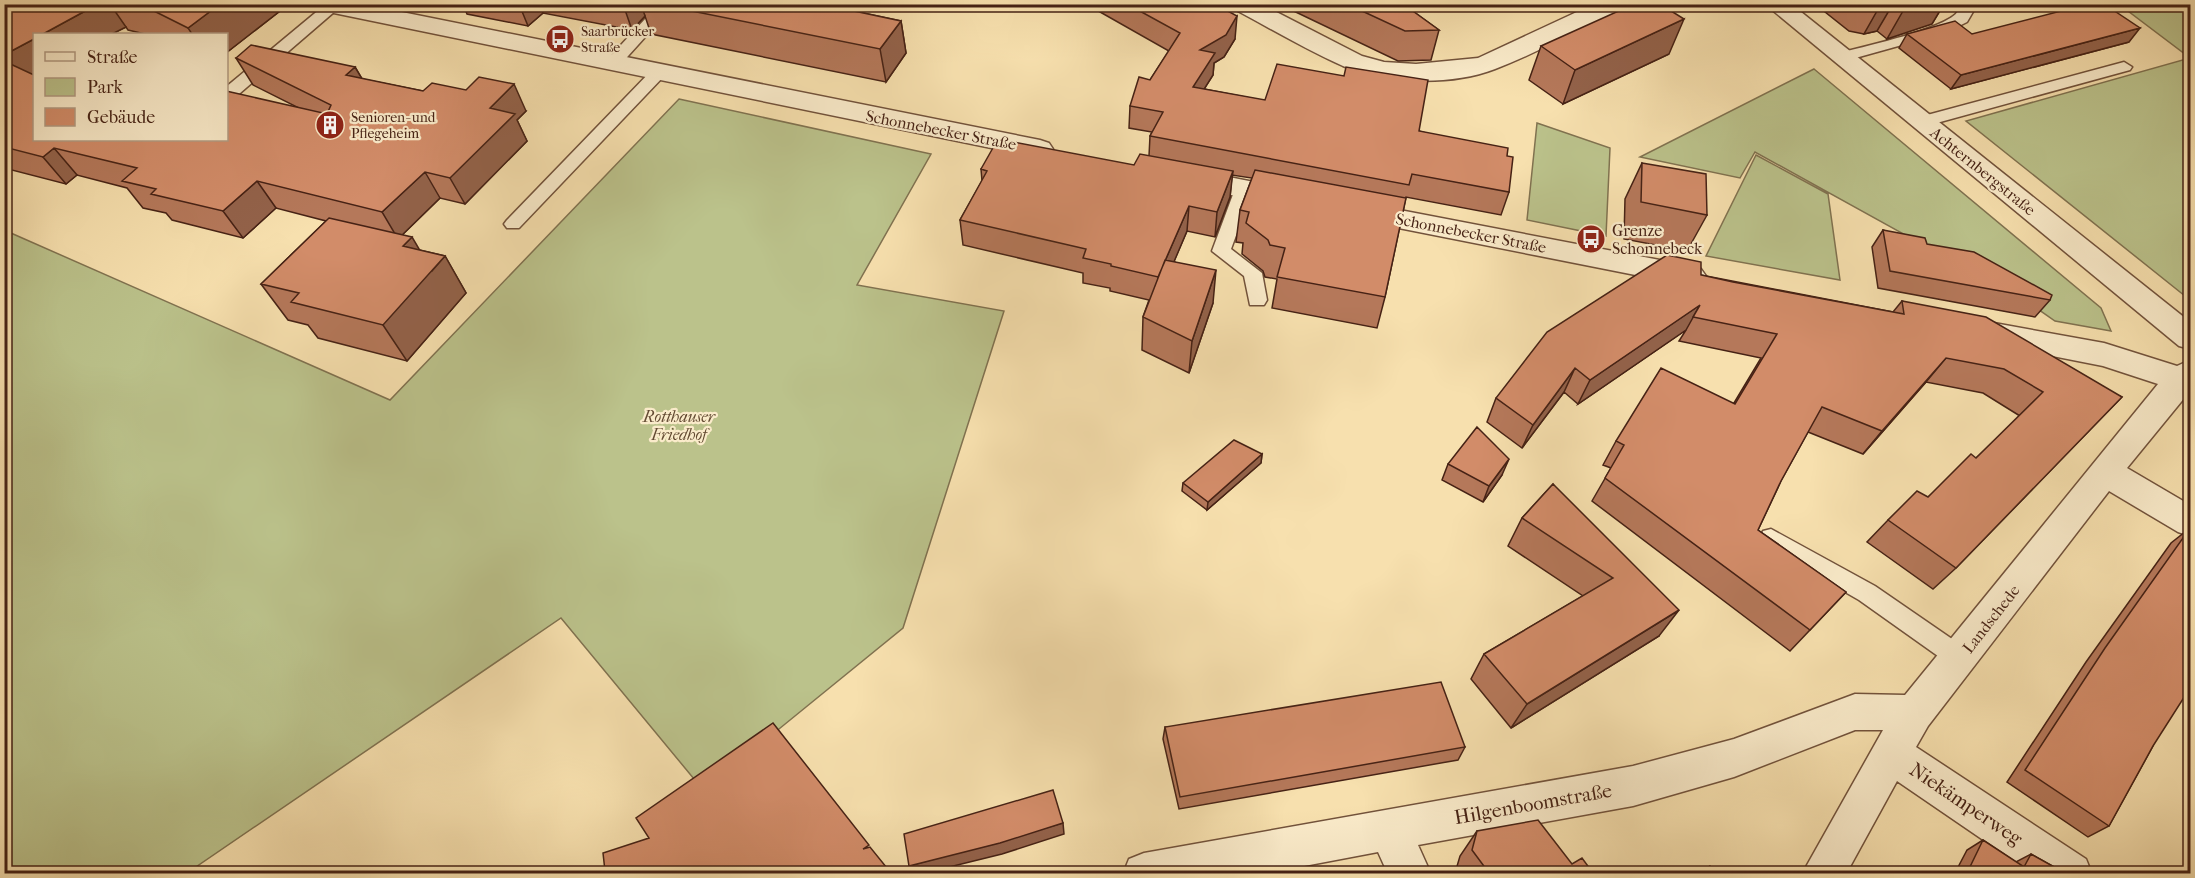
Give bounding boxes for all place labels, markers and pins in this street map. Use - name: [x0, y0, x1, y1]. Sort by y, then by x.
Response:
- bus stop icon: Saarbrücker Straße: [544, 23, 576, 55]
- place label: Saarbrücker Straße: [581, 23, 654, 56]
- building icon: Senioren- und Pflegeheim: [314, 109, 346, 141]
- place label: Senioren- und Pflegeheim: [351, 109, 436, 142]
- place label: Grenze Schonnebeck: [1612, 221, 1703, 258]
- bus stop icon: Grenze Schonnebeck: [1575, 223, 1607, 255]

